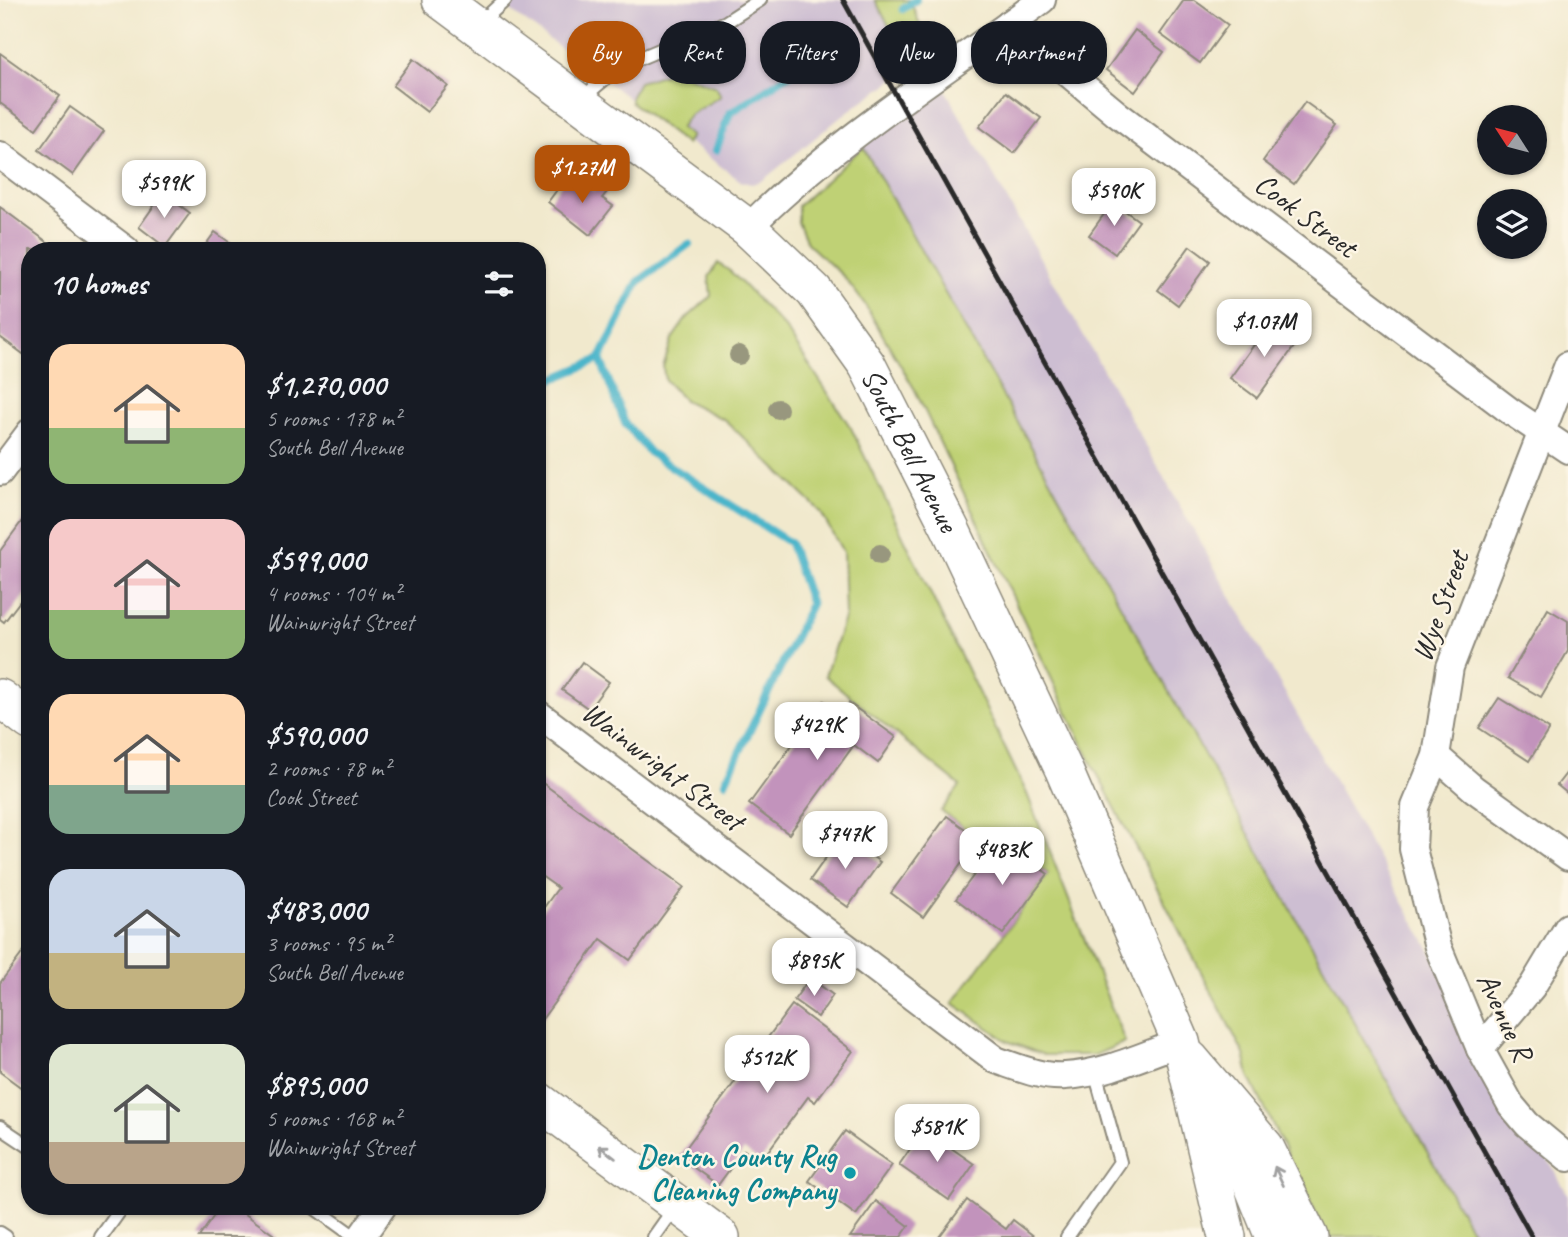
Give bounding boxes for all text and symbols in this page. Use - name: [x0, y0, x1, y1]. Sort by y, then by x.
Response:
- chip: Buy: [567, 21, 645, 84]
- chip: Rent: [659, 21, 746, 84]
- chip: Filters: [760, 21, 860, 84]
- chip: New: [874, 21, 957, 84]
- chip: Apartment: [971, 21, 1107, 84]
- north arrow: [1477, 105, 1547, 175]
- map controls: [1477, 105, 1547, 259]
- pin: $1.27M: [525, 146, 639, 205]
- text: $1.27M: [551, 153, 613, 182]
- pin: $599K: [115, 160, 213, 220]
- street label: Cook Street: [1247, 164, 1367, 268]
- text: $599K: [138, 168, 190, 197]
- pin: $590K: [1065, 168, 1163, 228]
- text: $590K: [1088, 176, 1140, 205]
- button: layers: [1477, 189, 1547, 259]
- text: 10 homes: [49, 265, 147, 303]
- icon: filters: [480, 265, 518, 303]
- pin: $1.07M: [1207, 300, 1321, 359]
- text: $1.07M: [1233, 307, 1295, 336]
- street label: South Bell Avenue: [853, 362, 969, 540]
- text: $1,270,000: [266, 366, 386, 404]
- icon: home: [105, 372, 189, 456]
- text: 5 rooms · 178 m²: [266, 404, 401, 433]
- text: South Bell Avenue: [266, 433, 403, 462]
- text: $599,000: [266, 541, 365, 579]
- street label: Wye Street: [1403, 543, 1478, 666]
- icon: home: [105, 547, 189, 631]
- text: 4 rooms · 104 m²: [266, 579, 401, 608]
- text: Wainwright Street: [266, 608, 414, 637]
- street label: Wainwright Street: [575, 693, 755, 842]
- pin: $429K: [768, 702, 866, 762]
- text: $429K: [791, 710, 843, 739]
- text: $590,000: [266, 716, 366, 754]
- icon: home: [105, 722, 189, 806]
- text: 2 rooms · 78 m²: [266, 754, 390, 783]
- text: Cook Street: [266, 783, 357, 812]
- pin: $747K: [796, 812, 894, 871]
- text: $747K: [819, 819, 871, 848]
- pin: $483K: [953, 828, 1051, 887]
- text: $483K: [975, 835, 1029, 864]
- text: $483,000: [266, 891, 366, 929]
- icon: home: [105, 897, 189, 981]
- text: 3 rooms · 95 m²: [266, 929, 390, 958]
- pin: $895K: [765, 939, 863, 998]
- text: $895K: [788, 946, 840, 975]
- text: South Bell Avenue: [266, 958, 403, 987]
- street label: Avenue R: [1468, 966, 1543, 1069]
- pin: $512K: [718, 1036, 816, 1095]
- text: $512K: [741, 1043, 793, 1072]
- text: $895,000: [266, 1066, 366, 1104]
- icon: home: [105, 1072, 189, 1156]
- text: 5 rooms · 168 m²: [266, 1104, 401, 1133]
- pin: $581K: [888, 1104, 986, 1164]
- text: $581K: [911, 1112, 963, 1141]
- text: Wainwright Street: [266, 1133, 414, 1162]
- place label: Denton County Rug Cleaning Company: [637, 1137, 839, 1210]
- one-way arrow: [598, 1145, 617, 1159]
- marker: Denton County Rug Cleaning Company: [842, 1165, 858, 1181]
- one-way arrow: [1272, 1165, 1285, 1186]

